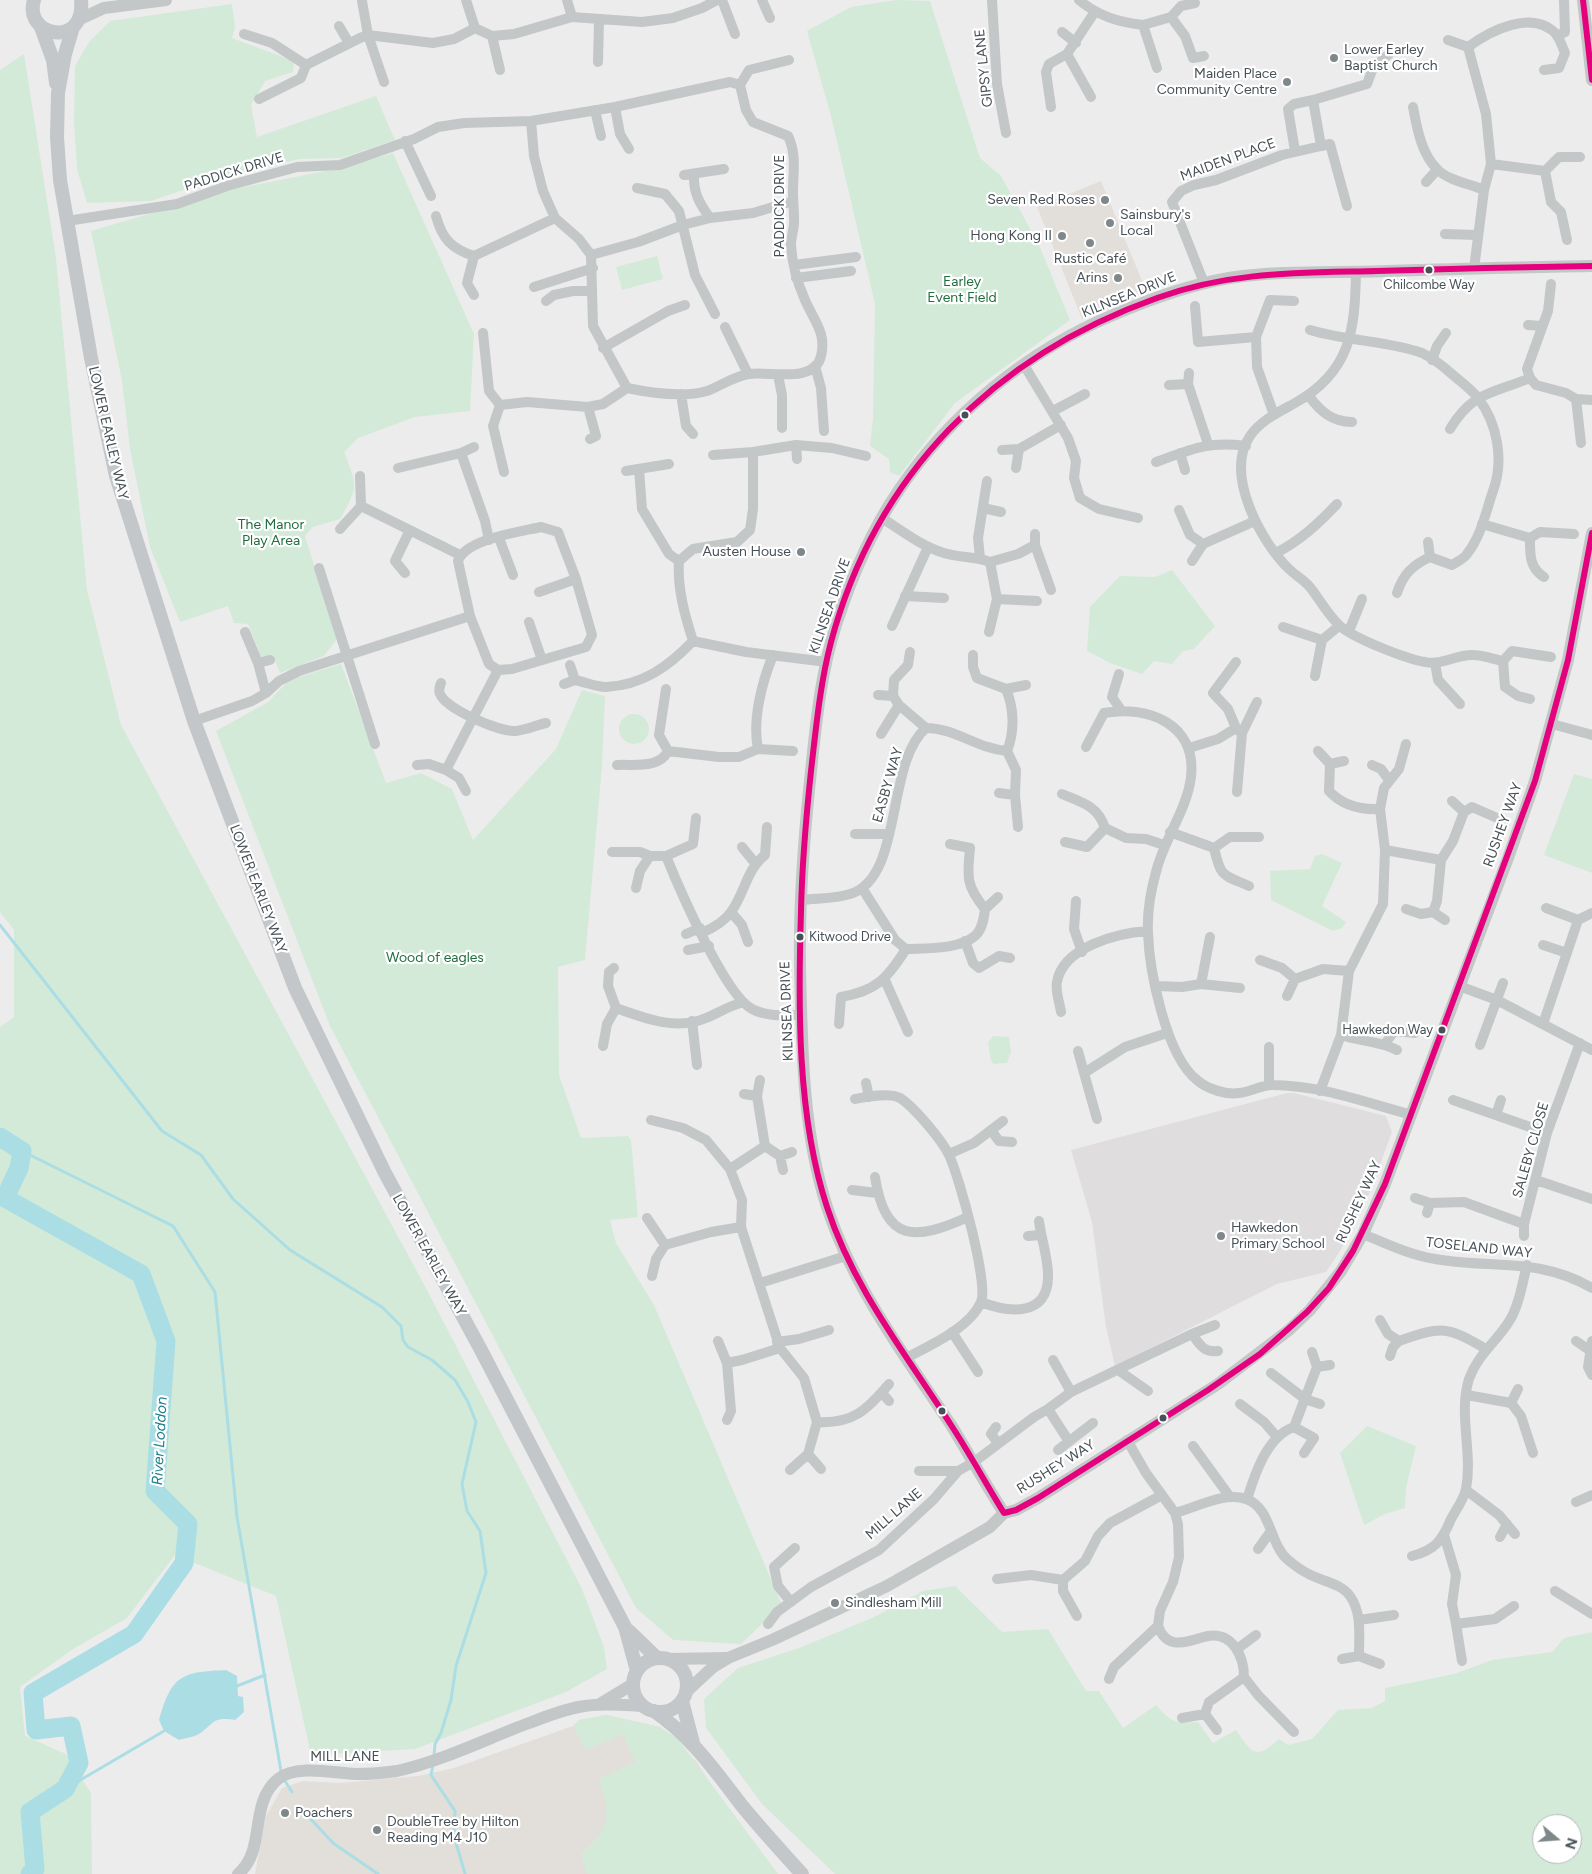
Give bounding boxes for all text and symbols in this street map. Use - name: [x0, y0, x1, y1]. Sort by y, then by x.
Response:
- street label: GIPSY LANE: [972, 28, 996, 108]
- place label: Lower Earley Baptist Church: [1344, 42, 1438, 74]
- marker: Lower Earley Baptist Church: [1328, 52, 1340, 64]
- place label: Maiden Place Community Centre: [1157, 66, 1277, 98]
- marker: Maiden Place Community Centre: [1281, 76, 1293, 88]
- street label: MAIDEN PLACE: [1178, 135, 1278, 185]
- street label: PADDICK DRIVE: [182, 149, 286, 195]
- street label: PADDICK DRIVE: [772, 155, 788, 257]
- place label: Seven Red Roses: [987, 192, 1095, 208]
- marker: Seven Red Roses: [1099, 194, 1111, 206]
- place label: Sainsbury's Local: [1120, 207, 1191, 240]
- marker: Sainsbury's Local: [1104, 217, 1116, 229]
- place label: Hong Kong II: [970, 228, 1052, 244]
- marker: Hong Kong II: [1056, 230, 1068, 242]
- marker: Rustic Café: [1084, 237, 1096, 249]
- place label: Rustic Café: [1054, 251, 1126, 267]
- marker: Chilcombe Way: [1424, 265, 1434, 275]
- street label: KILNSEA DRIVE: [1079, 268, 1179, 322]
- place label: Arins: [1076, 270, 1108, 286]
- marker: Arins: [1112, 272, 1124, 284]
- park label: Earley Event Field: [927, 274, 997, 306]
- place label: Chilcombe Way: [1383, 277, 1475, 293]
- street label: LOWER EARLEY WAY: [84, 365, 132, 501]
- unlabelled marker: [960, 410, 970, 420]
- park label: The Manor Play Area: [238, 517, 304, 550]
- place label: Austen House: [702, 544, 791, 560]
- marker: Austen House: [795, 546, 807, 558]
- street label: KILNSEA DRIVE: [806, 556, 854, 656]
- street label: EASBY WAY: [869, 745, 907, 825]
- street label: RUSHEY WAY: [1480, 780, 1526, 870]
- street label: LOWER EARLEY WAY: [226, 822, 290, 956]
- place label: Kitwood Drive: [809, 929, 891, 945]
- marker: Kitwood Drive: [795, 932, 805, 942]
- park label: Wood of eagles: [386, 950, 484, 966]
- street label: KILNSEA DRIVE: [777, 961, 797, 1061]
- place label: Hawkedon Way: [1342, 1022, 1433, 1038]
- marker: Hawkedon Way: [1437, 1025, 1447, 1035]
- street label: SALEBY CLOSE: [1509, 1100, 1553, 1200]
- street label: RUSHEY WAY: [1333, 1158, 1385, 1246]
- street label: LOWER EARLEY WAY: [389, 1191, 469, 1319]
- place label: Hawkedon Primary School: [1231, 1220, 1325, 1252]
- marker: Hawkedon Primary School: [1215, 1230, 1227, 1242]
- street label: TOSELAND WAY: [1425, 1234, 1533, 1262]
- water label: River Loddon: [149, 1396, 171, 1486]
- unlabelled marker: [937, 1406, 947, 1416]
- unlabelled marker: [1158, 1413, 1168, 1423]
- street label: RUSHEY WAY: [1014, 1436, 1098, 1498]
- street label: MILL LANE: [862, 1485, 926, 1543]
- place label: Sindlesham Mill: [845, 1595, 942, 1611]
- marker: Sindlesham Mill: [829, 1597, 841, 1609]
- street label: MILL LANE: [310, 1749, 380, 1765]
- place label: Poachers: [295, 1805, 353, 1821]
- marker: Poachers: [279, 1807, 291, 1819]
- place label: DoubleTree by Hilton Reading M4 J10: [387, 1814, 519, 1846]
- north arrow: [1532, 1814, 1582, 1864]
- marker: DoubleTree by Hilton Reading M4 J10: [371, 1824, 383, 1836]
- text: N: [1561, 1836, 1581, 1851]

